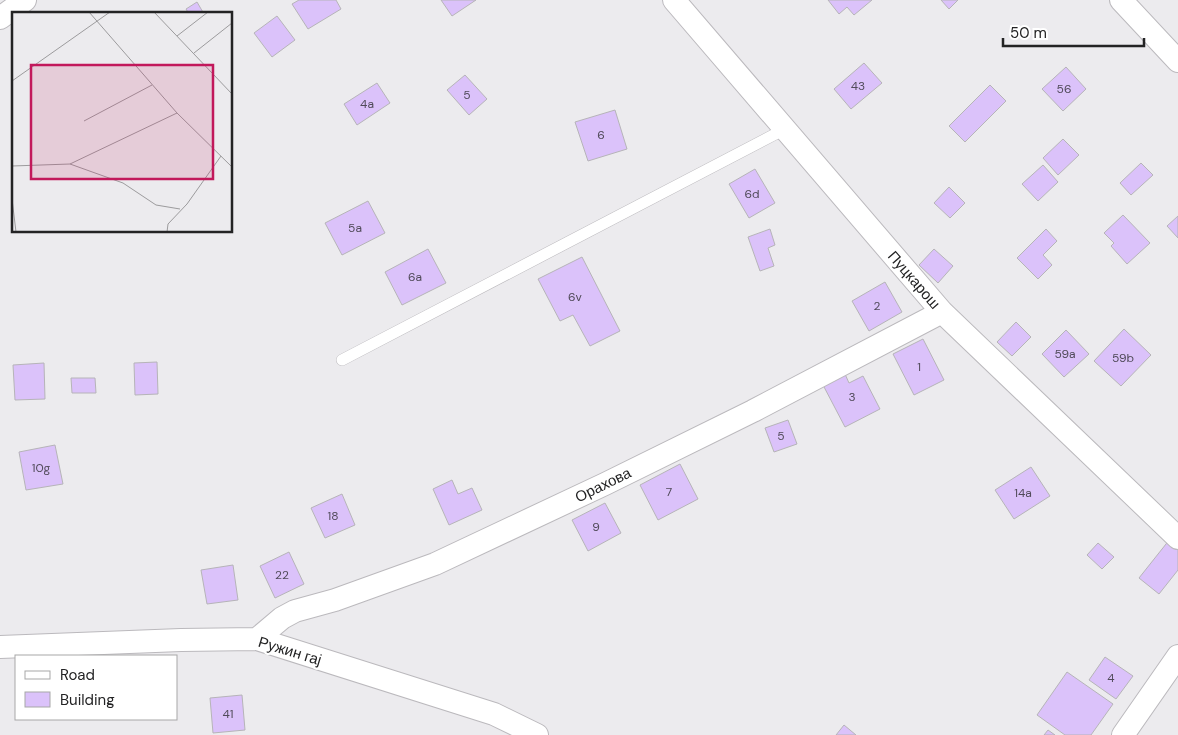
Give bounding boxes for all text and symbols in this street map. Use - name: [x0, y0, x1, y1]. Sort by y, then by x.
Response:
- inset map: [12, 12, 232, 232]
- scale bar: [1003, 15, 1144, 47]
- text: 50 m: [1010, 23, 1047, 43]
- house number: 43: [851, 78, 865, 94]
- house number: 56: [1057, 81, 1071, 97]
- house number: 5: [463, 87, 471, 103]
- house number: 4a: [360, 96, 374, 112]
- house number: 6: [597, 127, 605, 143]
- house number: 6d: [744, 186, 760, 202]
- house number: 5a: [348, 220, 362, 236]
- street label: Пуцкарош: [883, 247, 945, 313]
- house number: 6a: [408, 269, 422, 285]
- house number: 6v: [568, 289, 583, 305]
- house number: 2: [874, 298, 881, 314]
- house number: 59a: [1054, 346, 1076, 362]
- house number: 59b: [1112, 350, 1134, 366]
- house number: 1: [917, 359, 921, 375]
- house number: 3: [848, 389, 856, 405]
- house number: 5: [777, 428, 785, 444]
- house number: 10g: [32, 460, 51, 476]
- street label: Орахова: [572, 463, 635, 507]
- house number: 7: [666, 484, 672, 500]
- house number: 14a: [1014, 485, 1032, 501]
- house number: 18: [327, 508, 339, 524]
- house number: 9: [592, 519, 600, 535]
- house number: 22: [275, 567, 289, 583]
- street label: Ружин гај: [256, 632, 324, 670]
- legend: [15, 655, 178, 720]
- text: Road: [60, 665, 95, 685]
- house number: 4: [1107, 670, 1115, 686]
- text: Building: [60, 690, 115, 710]
- house number: 41: [222, 706, 234, 722]

